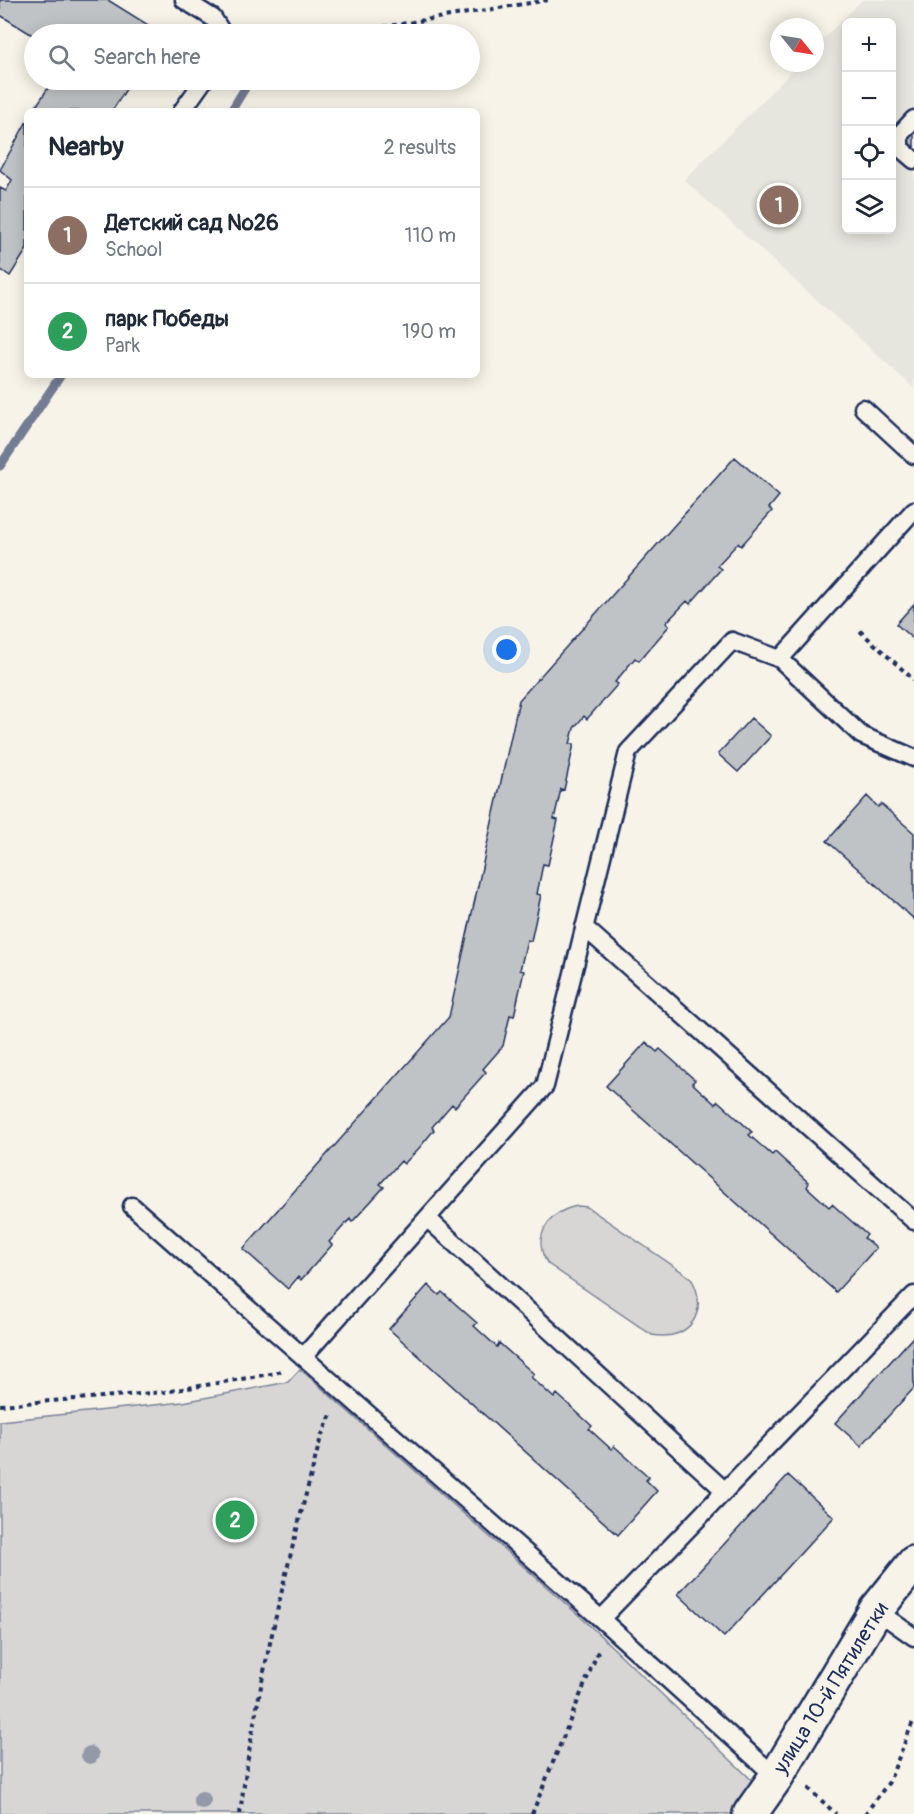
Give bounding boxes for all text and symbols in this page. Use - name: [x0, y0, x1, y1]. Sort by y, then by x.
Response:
- north arrow: [770, 18, 824, 72]
- map controls: [842, 18, 896, 234]
- button: +: [842, 18, 896, 72]
- search box: [24, 24, 480, 90]
- icon: search: [45, 41, 78, 74]
- text: Search here: [93, 43, 200, 71]
- button: −: [842, 72, 896, 126]
- button: locate: [842, 126, 896, 180]
- text: Nearby: [48, 131, 124, 163]
- text: 2 results: [384, 135, 456, 160]
- button: layers: [842, 180, 896, 234]
- pin: 1: [760, 182, 798, 228]
- text: Детский сад №26: [105, 209, 279, 237]
- text: 1: [64, 223, 71, 248]
- text: 110 m: [405, 223, 456, 248]
- text: School: [105, 237, 162, 262]
- text: парк Победы: [105, 305, 229, 333]
- text: 2: [62, 319, 73, 344]
- text: 190 m: [402, 319, 456, 344]
- text: Park: [105, 333, 140, 358]
- your location: [492, 635, 521, 664]
- pin: 2: [216, 1498, 254, 1543]
- street label: улица 10-й Пятилетки: [767, 1597, 895, 1780]

